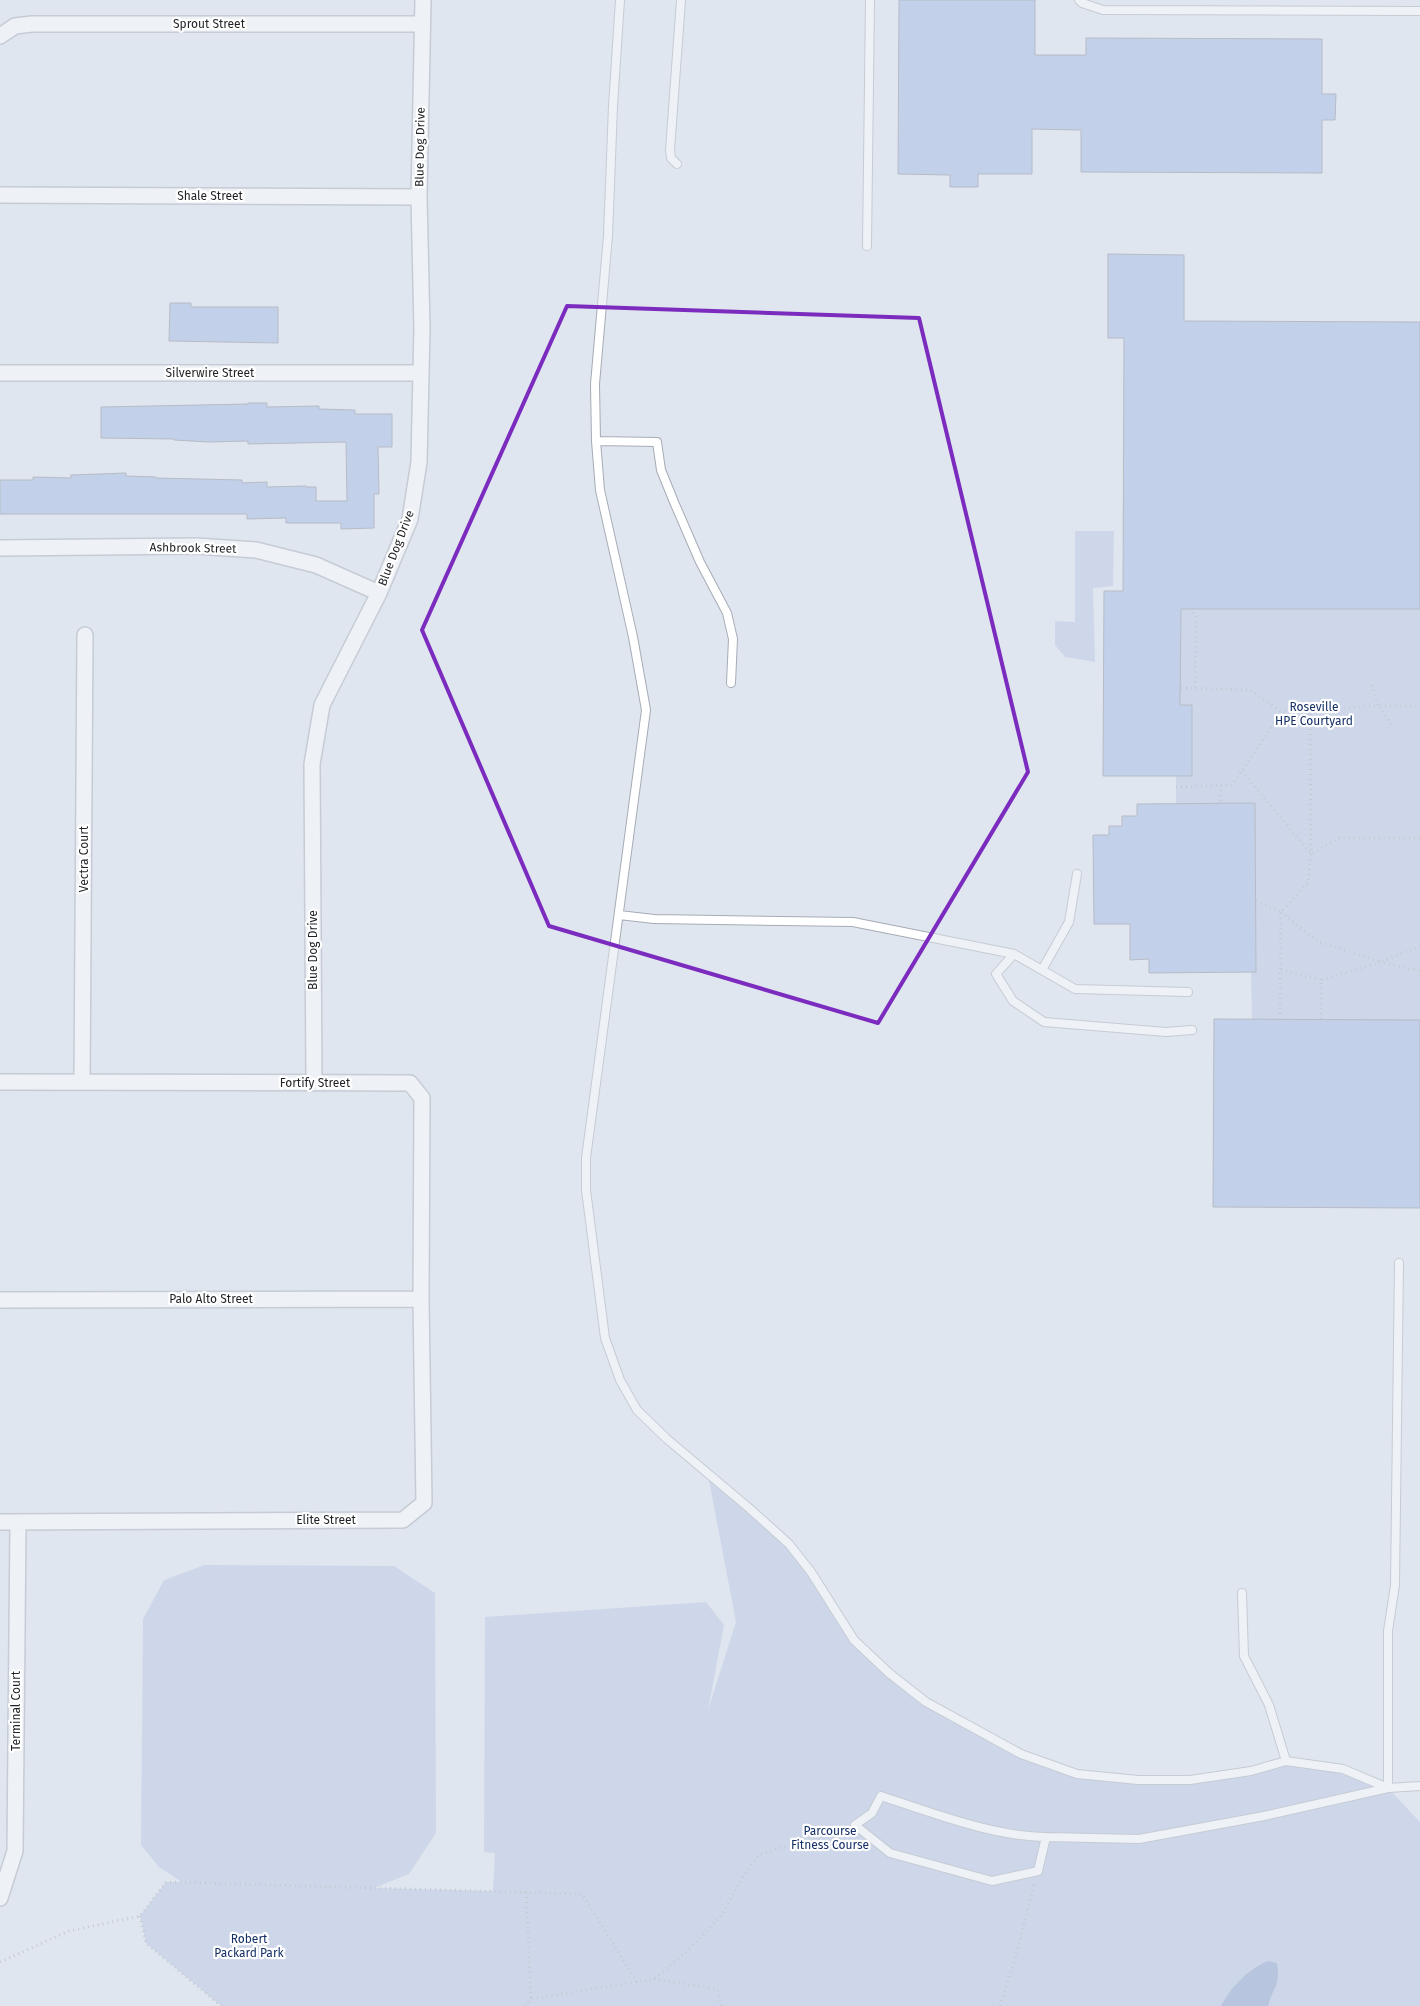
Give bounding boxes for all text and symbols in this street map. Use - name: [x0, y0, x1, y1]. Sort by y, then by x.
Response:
- street label: Sprout Street: [173, 17, 246, 31]
- street label: Blue Dog Drive: [412, 107, 428, 187]
- street label: Shale Street: [177, 189, 244, 203]
- street label: Silverwire Street: [166, 366, 255, 380]
- street label: Blue Dog Drive: [375, 508, 417, 588]
- street label: Ashbrook Street: [149, 540, 237, 556]
- park label: Roseville HPE Courtyard: [1275, 700, 1353, 728]
- street label: Vectra Court: [77, 825, 91, 892]
- street label: Blue Dog Drive: [306, 910, 320, 990]
- street label: Fortify Street: [280, 1076, 351, 1090]
- street label: Palo Alto Street: [169, 1292, 253, 1306]
- street label: Elite Street: [296, 1513, 356, 1527]
- street label: Terminal Court: [9, 1670, 23, 1751]
- park label: Parcourse Fitness Course: [791, 1824, 869, 1852]
- park label: Robert Packard Park: [214, 1932, 285, 1960]

